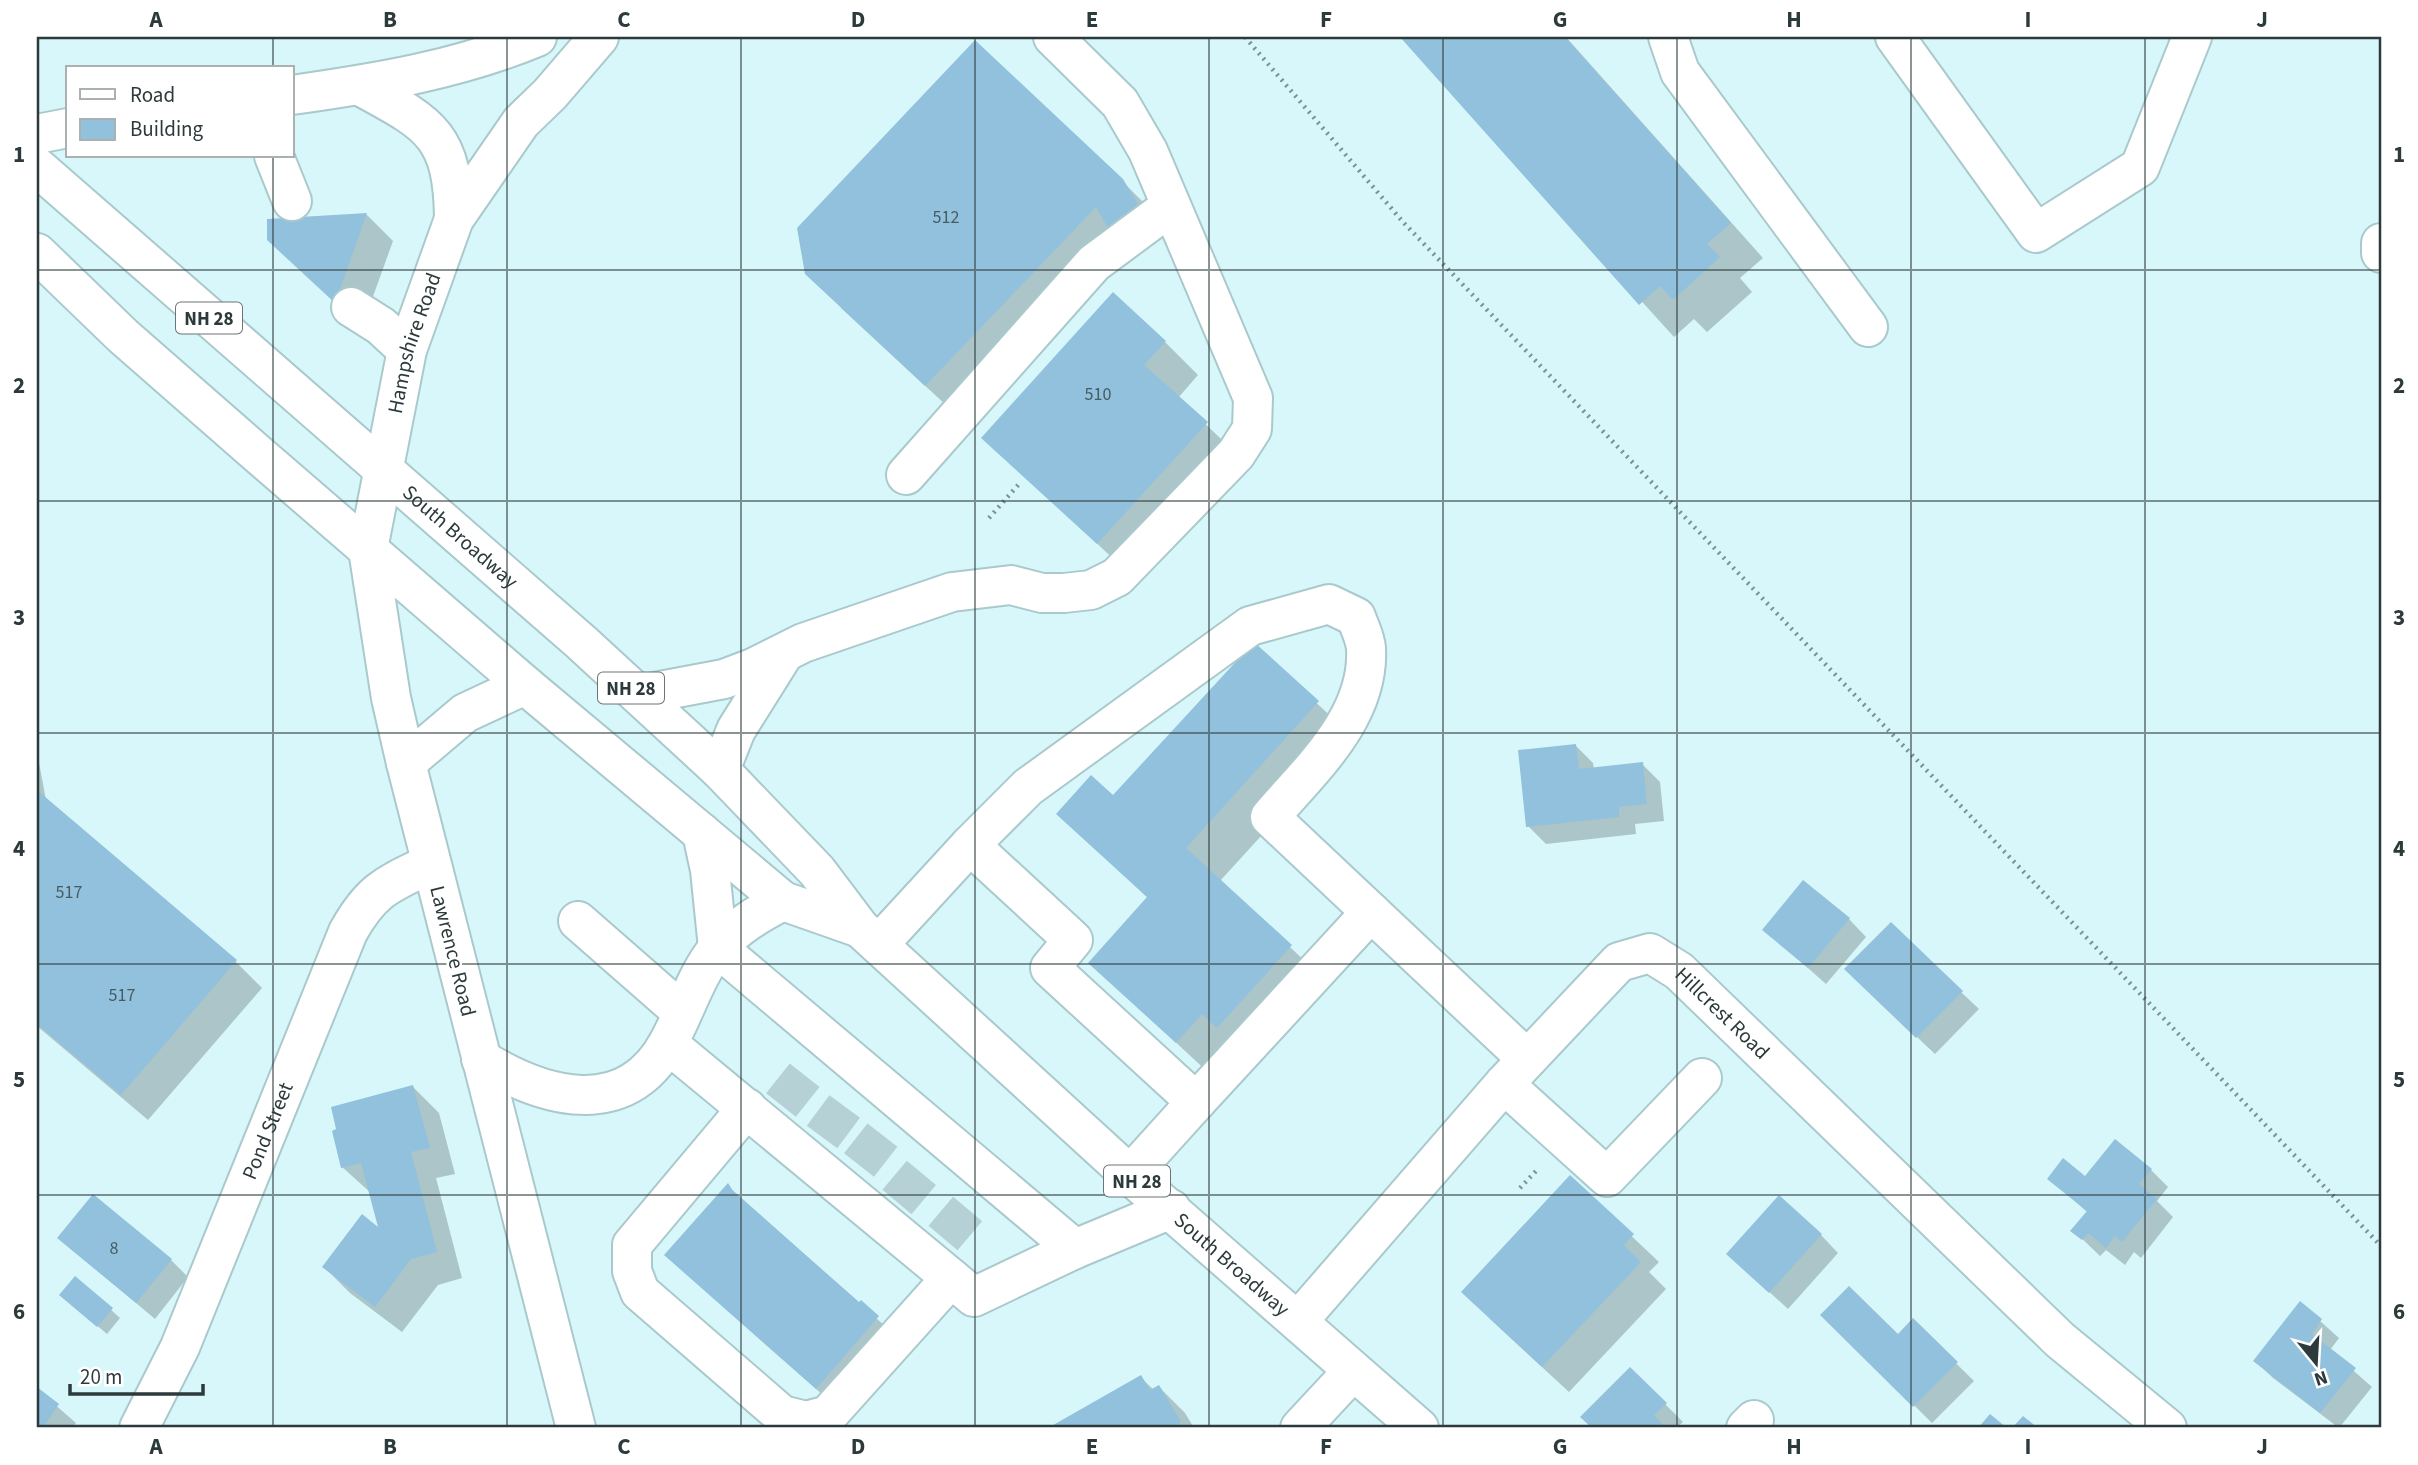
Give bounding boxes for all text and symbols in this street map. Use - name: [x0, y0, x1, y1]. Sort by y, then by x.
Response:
- text: A: [148, 3, 163, 36]
- text: B: [383, 3, 397, 36]
- text: C: [617, 3, 631, 36]
- text: D: [851, 3, 865, 36]
- text: E: [1086, 3, 1098, 36]
- text: F: [1320, 3, 1332, 36]
- text: G: [1553, 3, 1567, 36]
- text: H: [1786, 3, 1802, 36]
- text: I: [2025, 3, 2031, 36]
- text: J: [2256, 3, 2268, 36]
- legend: [66, 66, 294, 158]
- text: Road: [130, 80, 175, 110]
- text: Building: [130, 114, 204, 144]
- text: 1: [13, 138, 25, 171]
- text: 1: [2393, 138, 2405, 171]
- house number: 512: [933, 205, 959, 230]
- street label: Hampshire Road: [380, 269, 449, 416]
- road number: NH 28: [176, 302, 242, 334]
- text: 2: [13, 369, 25, 402]
- text: 2: [2393, 369, 2405, 402]
- house number: 510: [1085, 382, 1111, 407]
- street label: South Broadway: [396, 478, 525, 596]
- text: 3: [13, 601, 25, 634]
- text: 3: [2393, 601, 2405, 634]
- road number: NH 28: [598, 673, 664, 704]
- text: 4: [13, 832, 25, 865]
- text: 4: [2393, 832, 2405, 865]
- house number: 517: [56, 880, 82, 905]
- street label: Lawrence Road: [422, 883, 484, 1019]
- street label: Hillcrest Road: [1668, 960, 1776, 1066]
- house number: 517: [109, 983, 135, 1008]
- text: 5: [13, 1063, 25, 1096]
- text: 5: [2393, 1063, 2405, 1096]
- street label: Pond Street: [234, 1078, 301, 1184]
- road number: NH 28: [1104, 1166, 1170, 1196]
- street label: South Broadway: [1168, 1205, 1296, 1323]
- house number: 8: [110, 1236, 119, 1261]
- text: 6: [13, 1295, 25, 1328]
- text: 6: [2393, 1295, 2405, 1328]
- north arrow: [2282, 1328, 2352, 1398]
- scale bar: [70, 1353, 203, 1397]
- text: 20 m: [80, 1362, 122, 1392]
- text: N: [2311, 1363, 2331, 1393]
- text: A: [148, 1430, 163, 1463]
- text: B: [383, 1430, 397, 1463]
- text: C: [617, 1430, 631, 1463]
- text: D: [851, 1430, 865, 1463]
- text: E: [1086, 1430, 1098, 1463]
- text: F: [1320, 1430, 1332, 1463]
- text: G: [1553, 1430, 1567, 1463]
- text: H: [1786, 1430, 1802, 1463]
- text: I: [2025, 1430, 2031, 1463]
- text: J: [2256, 1430, 2268, 1463]

